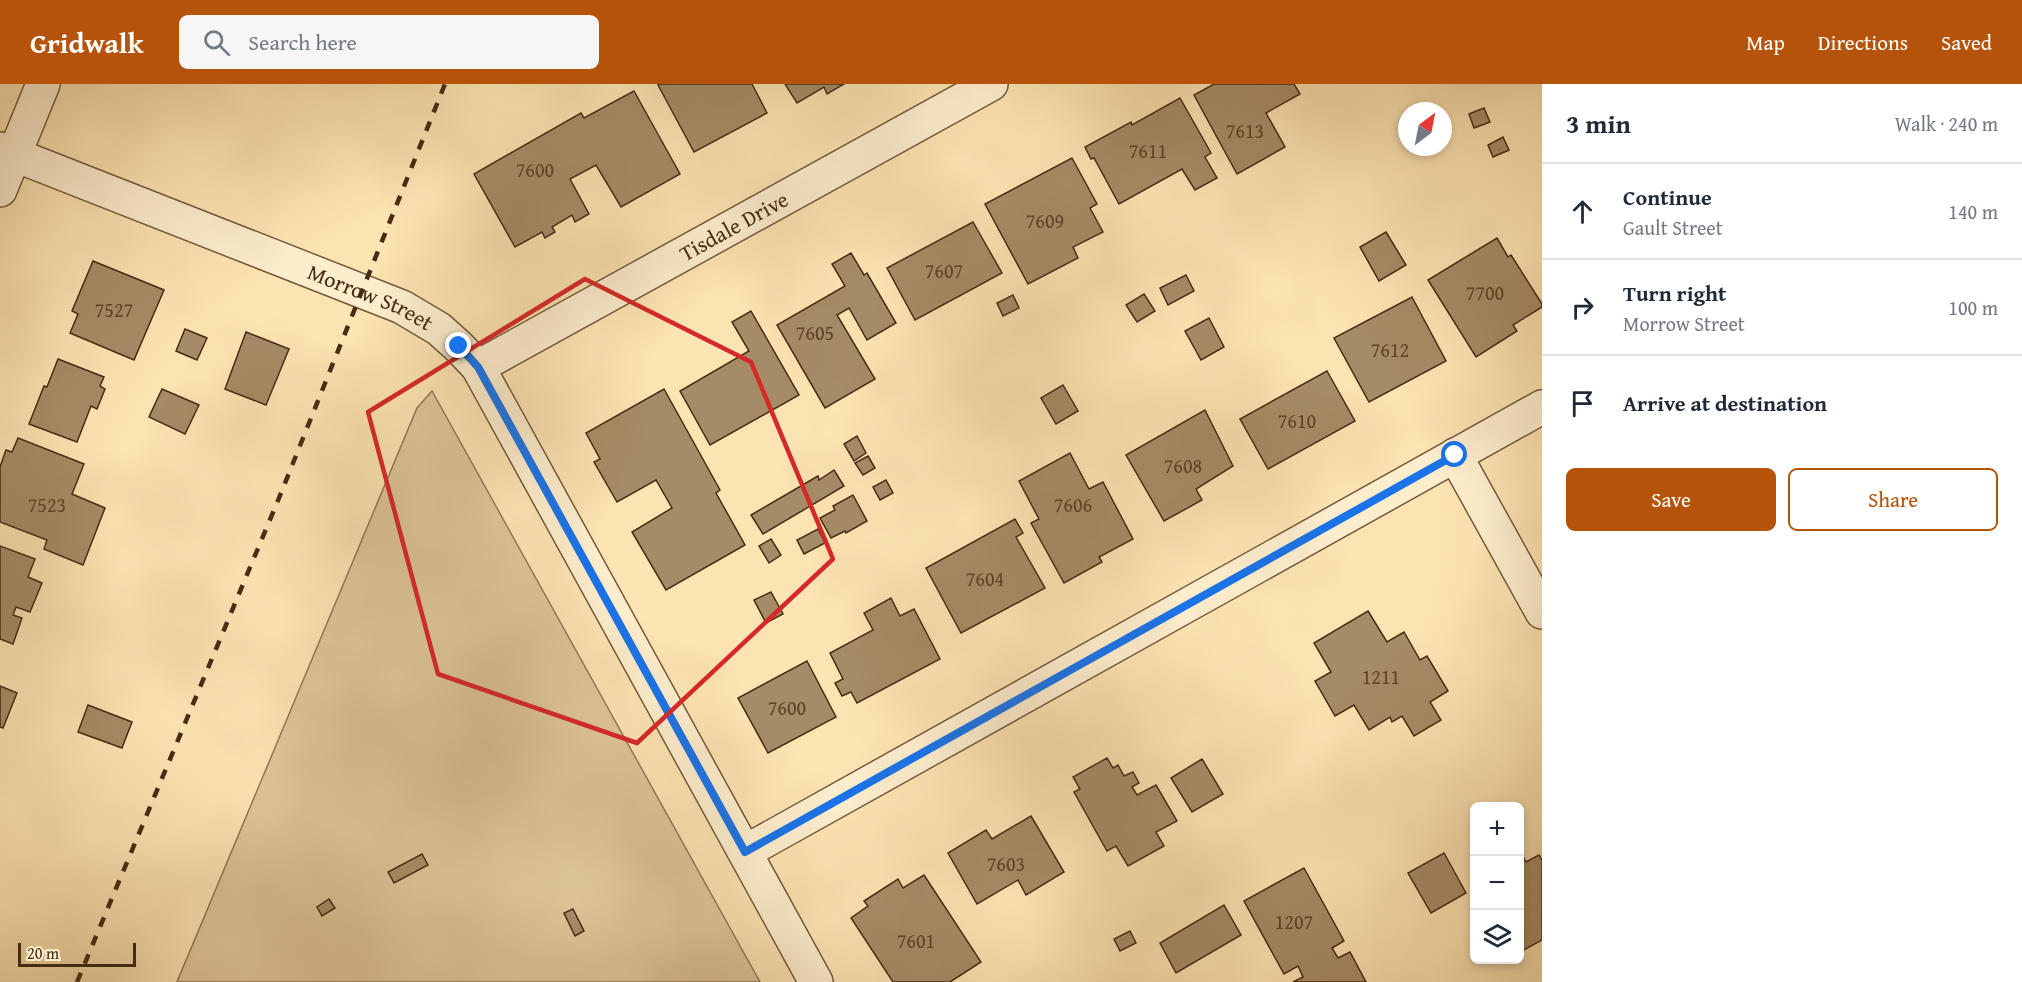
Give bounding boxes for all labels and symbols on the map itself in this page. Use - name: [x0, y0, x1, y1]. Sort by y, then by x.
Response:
- north arrow: [1398, 102, 1452, 156]
- house number: 7613: [1226, 116, 1264, 145]
- house number: 7611: [1129, 136, 1167, 165]
- house number: 7600: [516, 155, 554, 184]
- street label: Tisdale Drive: [673, 183, 794, 269]
- house number: 7609: [1026, 206, 1064, 235]
- street label: Morrow Street: [303, 256, 440, 338]
- house number: 7607: [925, 256, 963, 285]
- house number: 7700: [1466, 278, 1504, 307]
- house number: 7527: [95, 295, 133, 324]
- house number: 7605: [796, 318, 834, 347]
- route end: [445, 332, 471, 358]
- house number: 7612: [1371, 335, 1409, 364]
- house number: 7610: [1278, 406, 1316, 435]
- route start: [1441, 441, 1467, 467]
- house number: 7608: [1164, 451, 1202, 480]
- house number: 7523: [28, 490, 66, 519]
- house number: 7606: [1054, 490, 1092, 519]
- house number: 7604: [966, 564, 1004, 593]
- house number: 1211: [1362, 662, 1400, 691]
- house number: 7600: [768, 693, 806, 722]
- house number: 7603: [987, 849, 1025, 878]
- house number: 1207: [1275, 907, 1313, 936]
- house number: 7601: [897, 926, 935, 955]
- scale bar: [18, 940, 136, 968]

